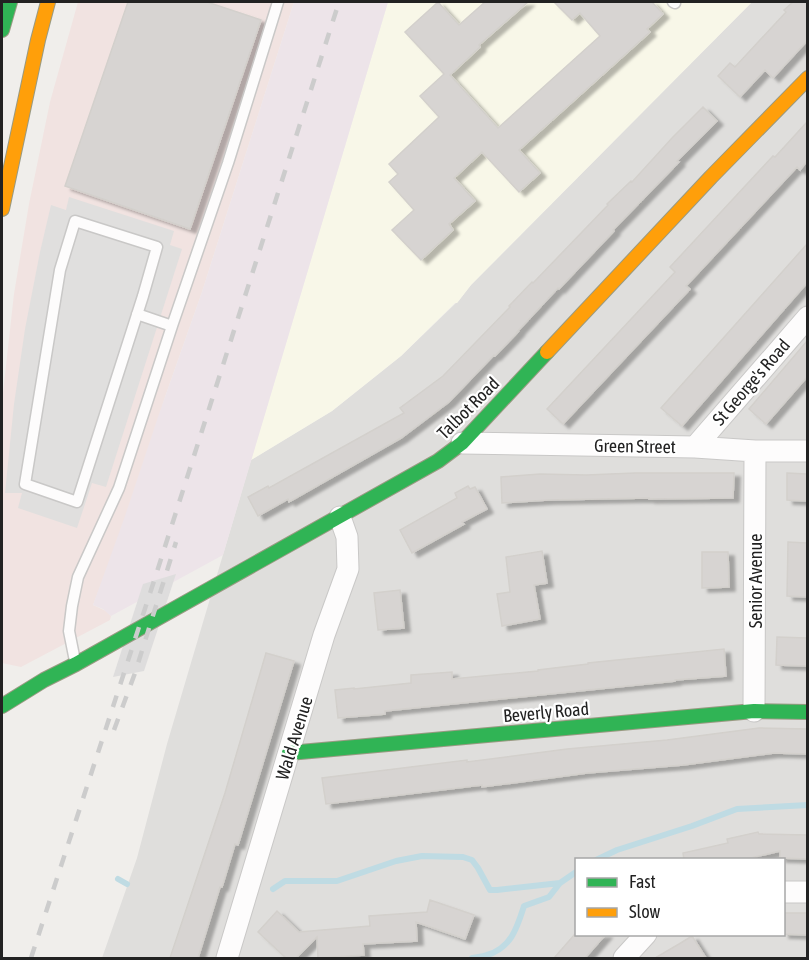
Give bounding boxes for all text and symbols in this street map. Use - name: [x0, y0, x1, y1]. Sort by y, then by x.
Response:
- street label: St George's Road: [708, 335, 794, 429]
- street label: Talbot Road: [433, 373, 503, 443]
- street label: Green Street: [594, 435, 676, 457]
- street label: Senior Avenue: [745, 534, 766, 628]
- street label: Wald Avenue: [271, 694, 317, 782]
- street label: Beverly Road: [502, 698, 590, 726]
- legend: [575, 858, 785, 936]
- text: Fast: [629, 871, 656, 892]
- text: Slow: [629, 901, 660, 922]

